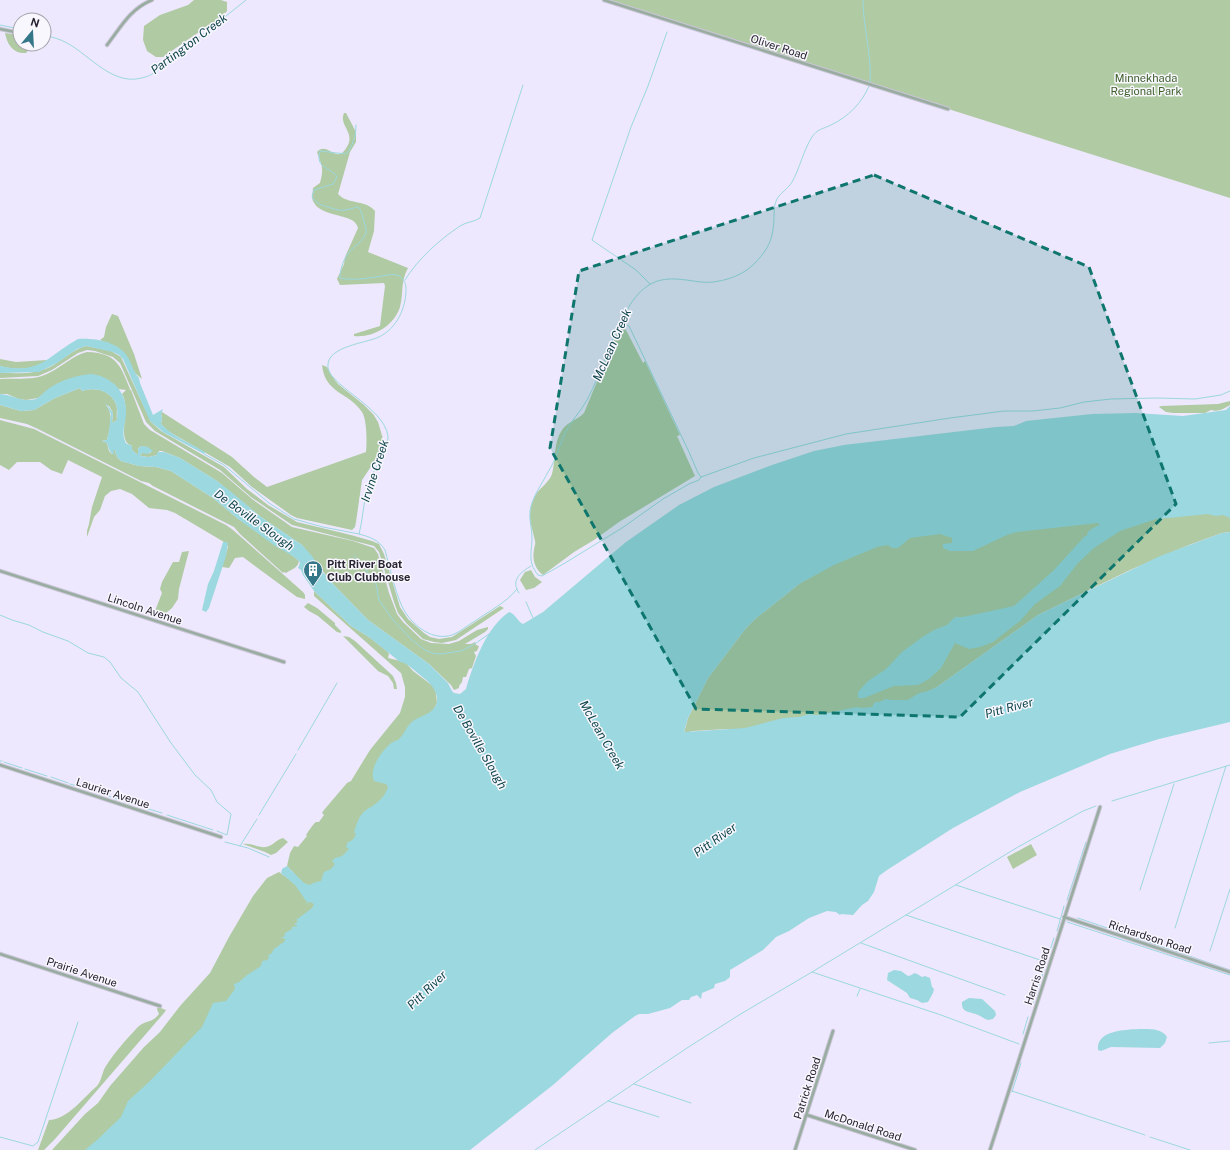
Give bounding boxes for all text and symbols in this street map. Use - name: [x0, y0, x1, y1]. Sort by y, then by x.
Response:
- water label: Partington Creek: [148, 10, 230, 77]
- north arrow: [12, 12, 52, 52]
- text: N: [29, 15, 41, 30]
- street label: Oliver Road: [749, 32, 809, 62]
- park label: Minnekhada Regional Park: [1110, 72, 1182, 97]
- water label: McLean Creek: [590, 306, 634, 383]
- water label: Irvine Creek: [358, 437, 392, 504]
- water label: De Boville Slough: [212, 486, 297, 554]
- place label: Pitt River Boat Club Clubhouse: [327, 558, 410, 583]
- building icon: Pitt River Boat Club Clubhouse: [302, 559, 324, 587]
- street label: Lincoln Avenue: [106, 591, 184, 627]
- water label: Pitt River: [983, 695, 1035, 721]
- water label: McLean Creek: [577, 698, 628, 772]
- water label: De Boville Slough: [450, 702, 510, 792]
- street label: Laurier Avenue: [75, 775, 151, 811]
- water label: Pitt River: [691, 820, 740, 860]
- street label: Richardson Road: [1107, 918, 1193, 956]
- street label: Harris Road: [1022, 946, 1052, 1006]
- street label: Prairie Avenue: [45, 955, 119, 989]
- water label: Pitt River: [404, 968, 450, 1012]
- street label: Patrick Road: [791, 1055, 823, 1121]
- street label: McDonald Road: [823, 1107, 903, 1143]

